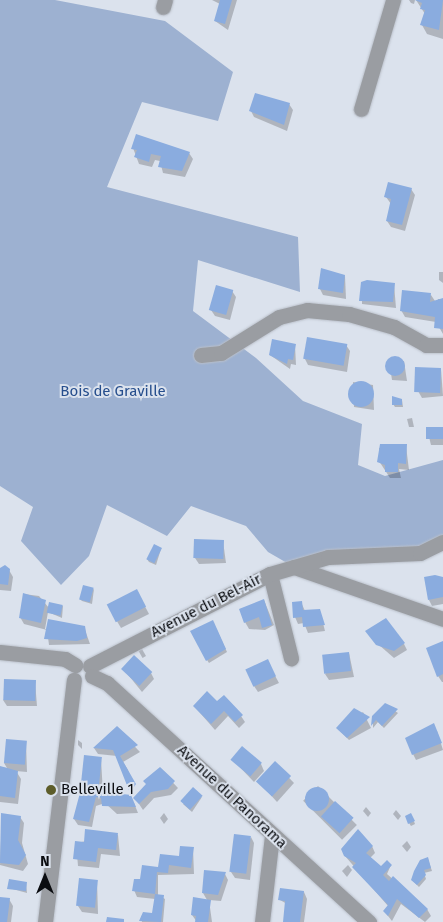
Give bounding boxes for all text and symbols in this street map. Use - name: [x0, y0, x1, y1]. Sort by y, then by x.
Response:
- park label: Bois de Graville: [60, 383, 166, 401]
- street label: Avenue du Bel-Air: [148, 570, 264, 642]
- street label: Avenue du Panorama: [173, 741, 291, 853]
- place label: Belleville 1: [61, 781, 134, 799]
- marker: Belleville 1: [45, 784, 57, 796]
- north arrow: [20, 852, 70, 902]
- text: N: [40, 853, 50, 870]

